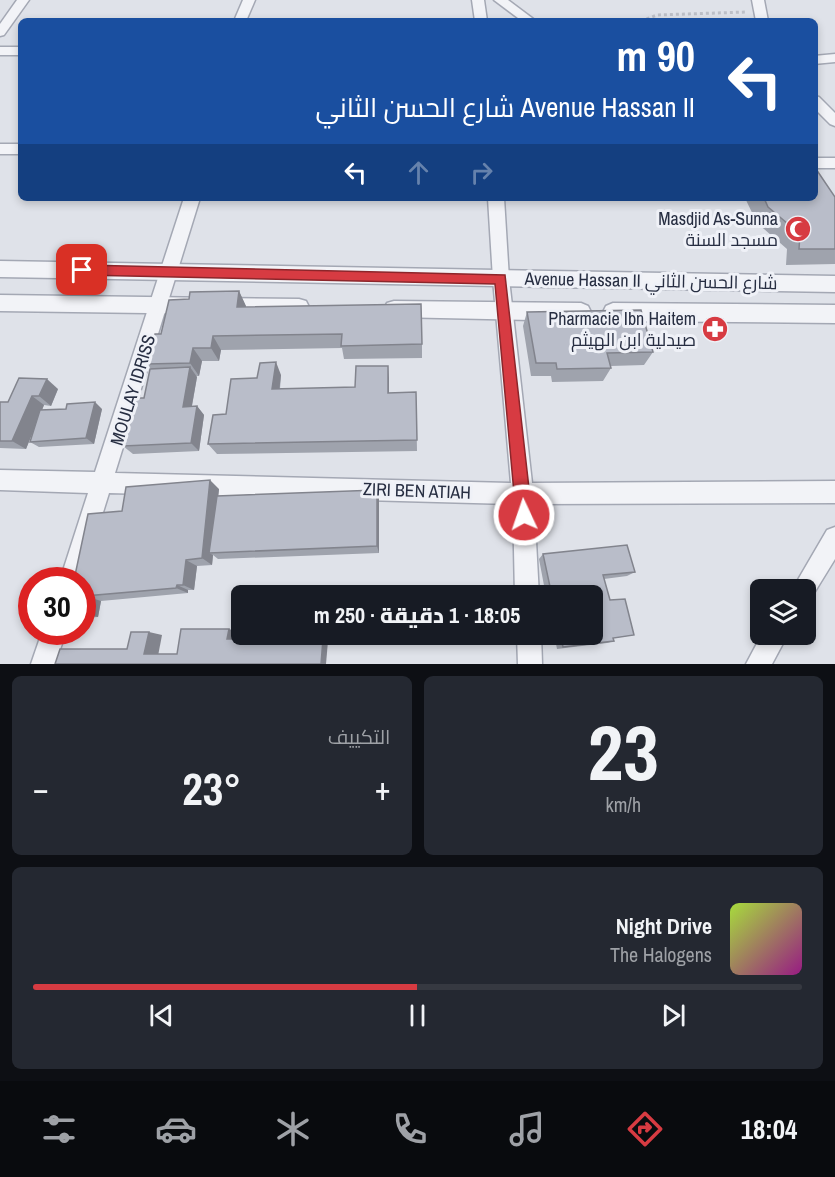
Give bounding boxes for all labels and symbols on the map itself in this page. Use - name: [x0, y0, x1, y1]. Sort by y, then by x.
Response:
- place label: Masdjid As-Sunna مسجد السنة: [658, 206, 778, 252]
- mosque icon: Masdjid As-Sunna مسجد السنة: [783, 214, 813, 244]
- pin: [56, 244, 107, 295]
- street label: Avenue Hassan II شارع الحسن الثاني: [523, 266, 778, 297]
- place label: Pharmacie Ibn Haitem صيدلية ابن الهيثم: [548, 306, 696, 352]
- pharmacy icon: Pharmacie Ibn Haitem صيدلية ابن الهيثم: [700, 314, 730, 344]
- street label: MOULAY IDRISS: [104, 331, 161, 448]
- street label: ZIRI BEN ATIAH: [363, 476, 471, 505]
- position arrow: [492, 483, 556, 547]
- speed limit sign: 30: [18, 567, 96, 645]

